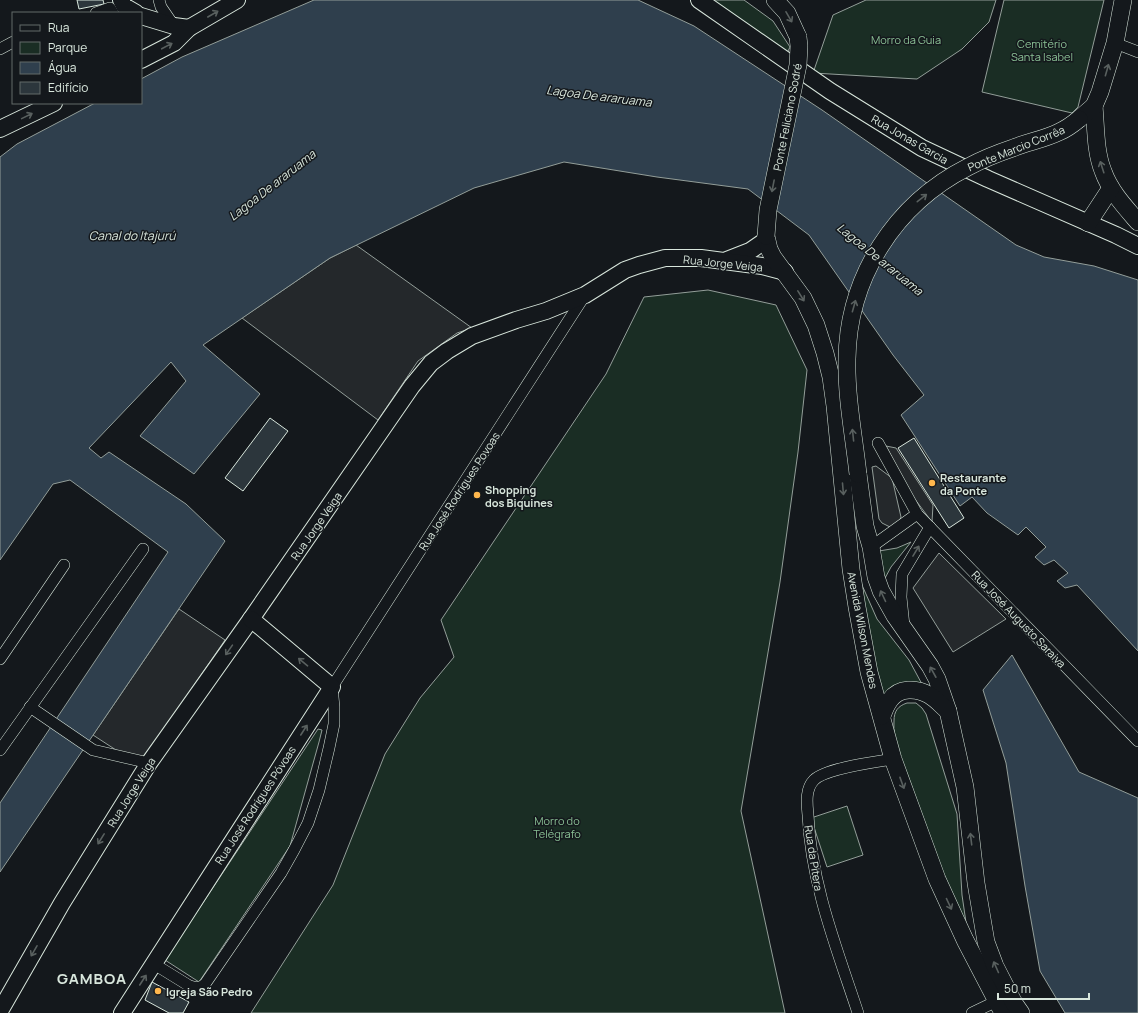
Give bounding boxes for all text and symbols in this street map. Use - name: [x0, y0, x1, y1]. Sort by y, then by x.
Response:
- one-way arrow: [207, 10, 218, 18]
- one-way arrow: [786, 11, 794, 23]
- legend: [12, 12, 142, 104]
- text: Rua: [48, 19, 69, 36]
- park label: Morro da Guia: [871, 32, 941, 47]
- park label: Cemitério Santa Isabel: [1011, 36, 1073, 64]
- text: Parque: [48, 39, 87, 56]
- one-way arrow: [160, 42, 172, 50]
- text: Água: [48, 59, 77, 76]
- street label: Ponte Feliciano Sodré: [769, 61, 805, 172]
- one-way arrow: [1104, 64, 1111, 77]
- text: Edifício: [48, 79, 88, 96]
- water label: Lagoa De araruama: [545, 81, 654, 111]
- street label: Rua Jonas Garcia: [869, 111, 951, 167]
- one-way arrow: [21, 112, 33, 119]
- street label: Ponte Marcio Corrêa: [965, 122, 1067, 174]
- water label: Lagoa De araruama: [225, 145, 320, 224]
- one-way arrow: [1098, 160, 1105, 173]
- one-way arrow: [769, 179, 777, 192]
- one-way arrow: [917, 194, 928, 202]
- water label: Lagoa De araruama: [833, 219, 928, 300]
- water label: Canal do Itajurú: [89, 227, 176, 244]
- street label: Rua Jorge Veiga: [682, 251, 764, 275]
- one-way arrow: [797, 290, 805, 301]
- one-way arrow: [851, 300, 858, 313]
- street label: Rua José Rodrigues Povoas: [415, 429, 503, 553]
- one-way arrow: [850, 429, 857, 442]
- place label: Restaurante da Ponte: [940, 470, 1007, 498]
- marker: Restaurante da Ponte: [927, 478, 937, 488]
- place label: Shopping dos Biquines: [485, 482, 553, 510]
- one-way arrow: [839, 482, 846, 495]
- street label: Rua Jorge Veiga: [287, 489, 345, 563]
- marker: Shopping dos Biquines: [472, 490, 482, 500]
- one-way arrow: [913, 545, 921, 557]
- street label: Rua José Augusto Saraiva: [969, 567, 1069, 671]
- street label: Avenida Wilson Mendes: [844, 570, 882, 690]
- one-way arrow: [879, 590, 886, 602]
- one-way arrow: [225, 645, 233, 656]
- one-way arrow: [297, 657, 308, 666]
- one-way arrow: [929, 667, 937, 679]
- one-way arrow: [301, 724, 309, 736]
- street label: Rua José Rodrigues Póvoas: [211, 743, 299, 867]
- street label: Rua Jorge Veiga: [103, 754, 159, 830]
- one-way arrow: [898, 777, 906, 789]
- park label: Morro do Telégrafo: [533, 813, 581, 841]
- street label: Rua da Pitera: [801, 824, 827, 892]
- one-way arrow: [97, 833, 105, 845]
- one-way arrow: [967, 833, 975, 846]
- one-way arrow: [946, 898, 953, 910]
- one-way arrow: [30, 945, 38, 957]
- one-way arrow: [991, 961, 999, 973]
- district label: GAMBOA: [57, 968, 127, 989]
- one-way arrow: [139, 975, 147, 986]
- scale bar: [998, 975, 1089, 1001]
- text: 50 m: [1004, 980, 1031, 997]
- place label: Igreja São Pedro: [166, 984, 253, 999]
- marker: Igreja São Pedro: [153, 986, 163, 996]

